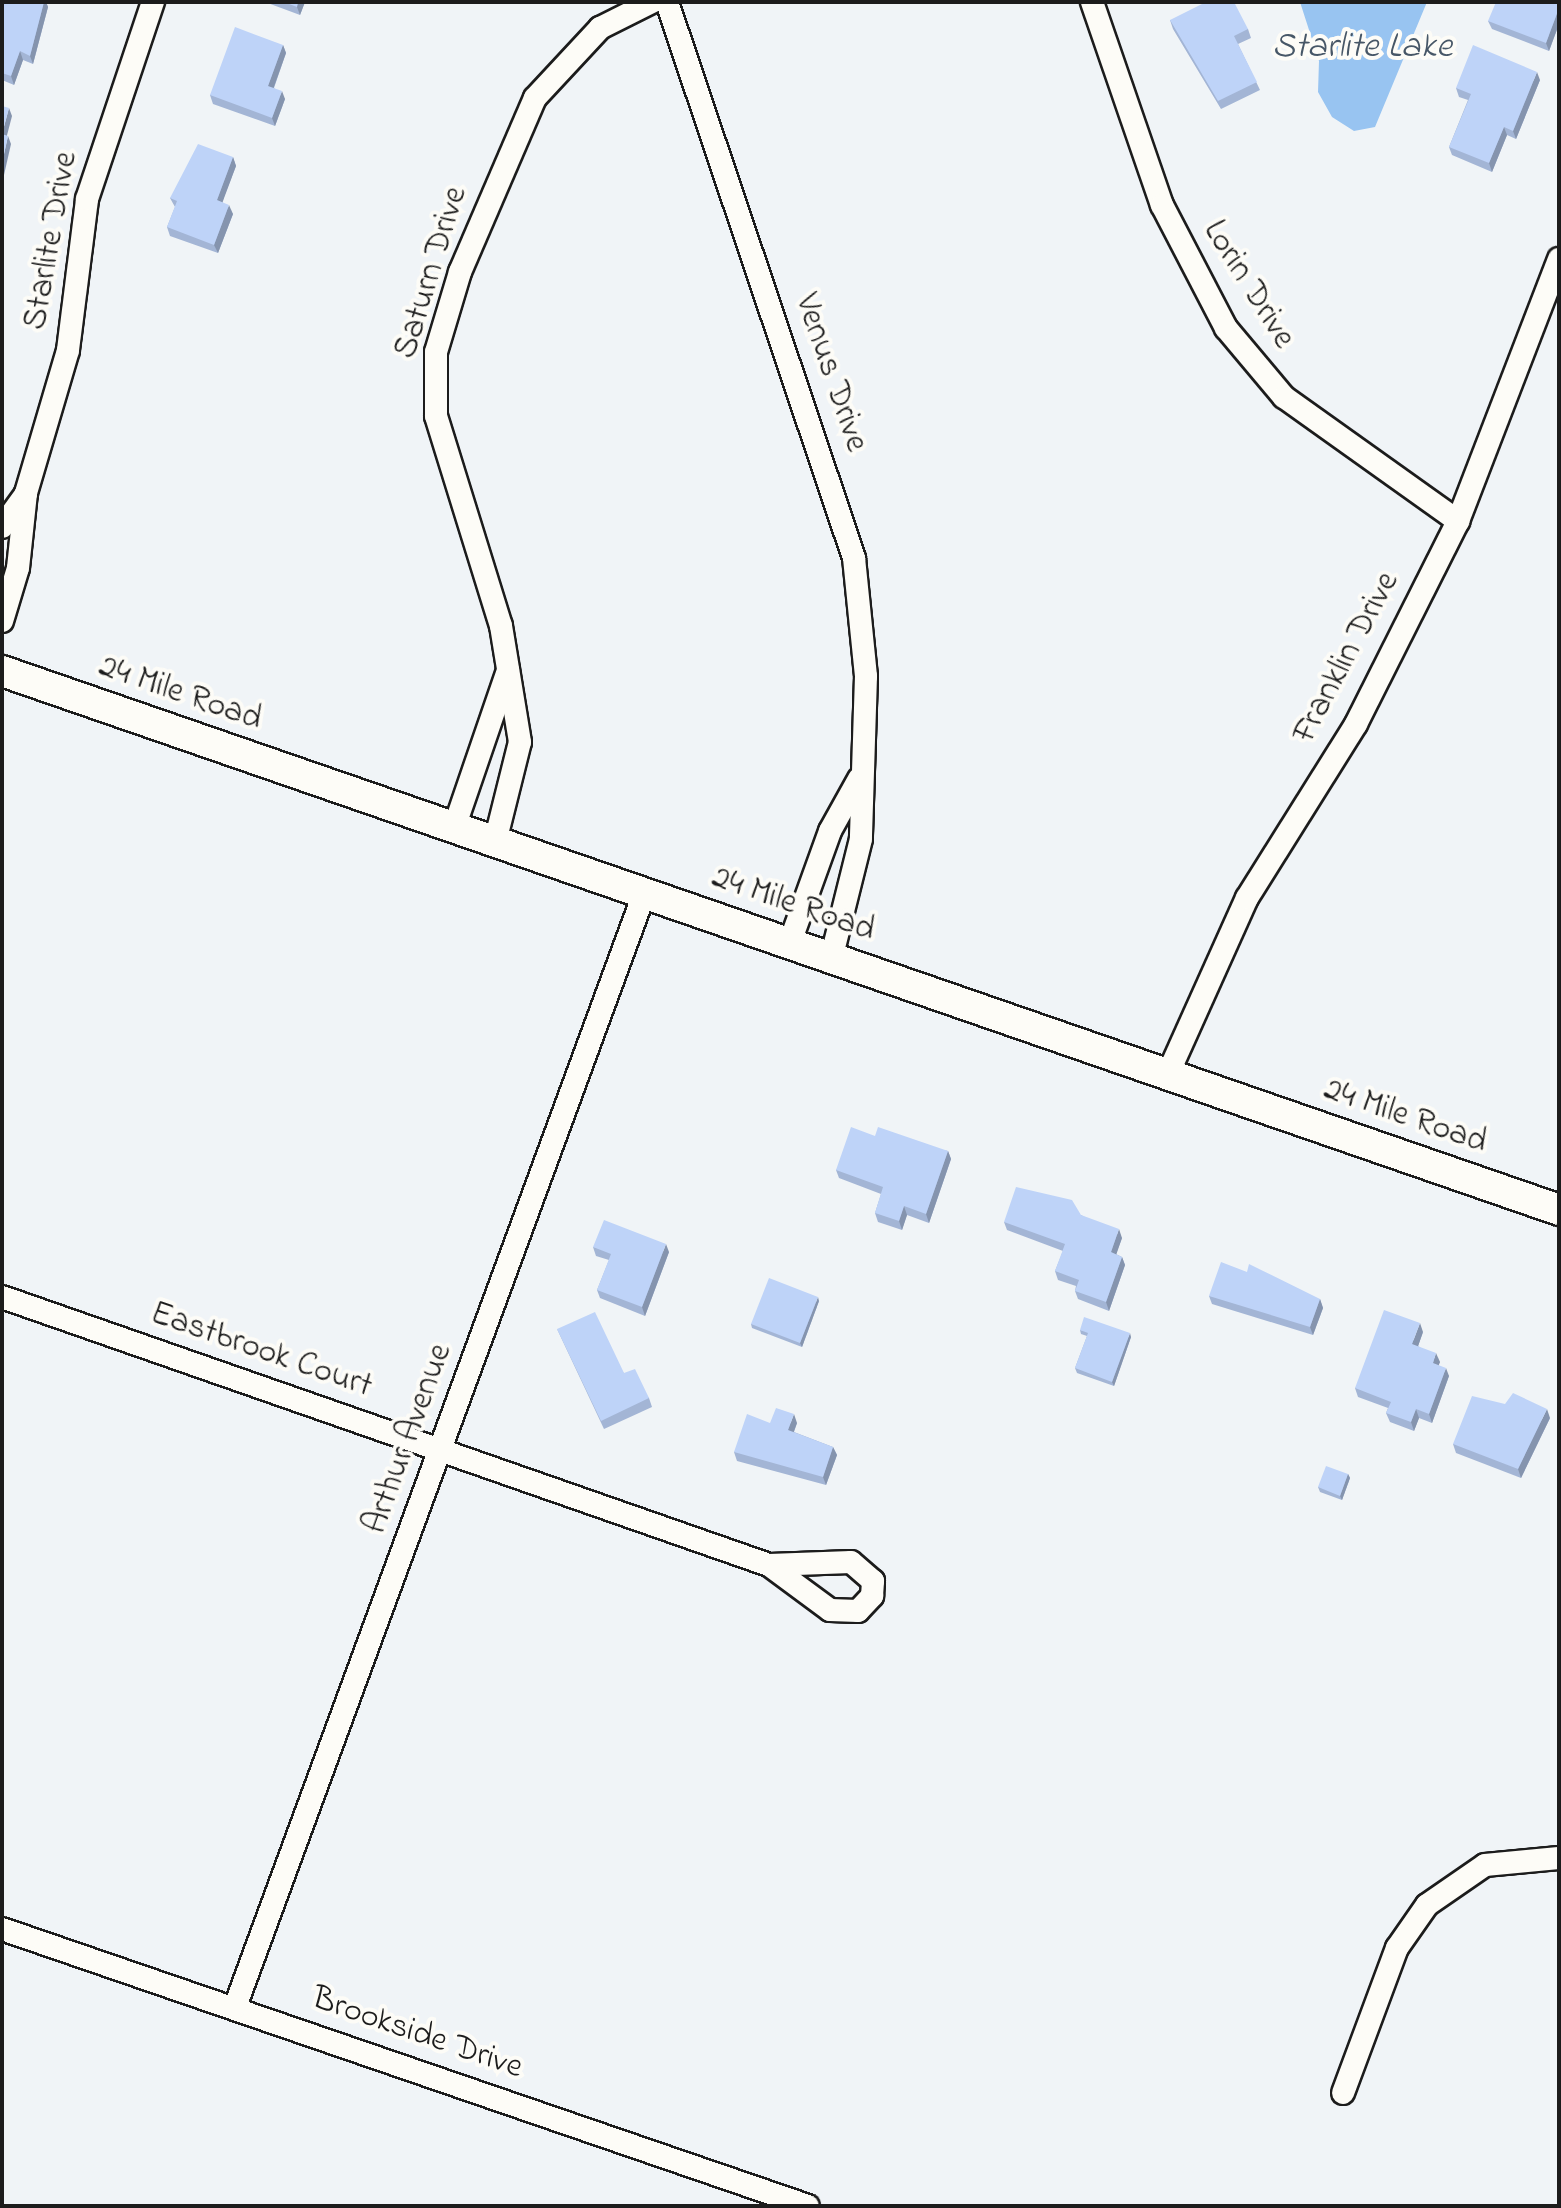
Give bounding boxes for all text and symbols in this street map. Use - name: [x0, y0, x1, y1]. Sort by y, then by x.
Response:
- water label: Starlite Lake: [1272, 26, 1452, 70]
- street label: Starlite Drive: [16, 149, 88, 333]
- street label: Saturn Drive: [387, 182, 477, 364]
- street label: Lorin Drive: [1193, 213, 1303, 357]
- street label: Venus Drive: [784, 289, 876, 457]
- street label: Franklin Drive: [1285, 565, 1409, 751]
- street label: 24 Mile Road: [93, 647, 267, 741]
- street label: 24 Mile Road: [706, 858, 880, 952]
- street label: 24 Mile Road: [1318, 1070, 1492, 1164]
- street label: Eastbrook Court: [145, 1294, 377, 1408]
- street label: Arthur Avenue: [356, 1338, 462, 1540]
- street label: Brookside Drive: [306, 1979, 528, 2089]

